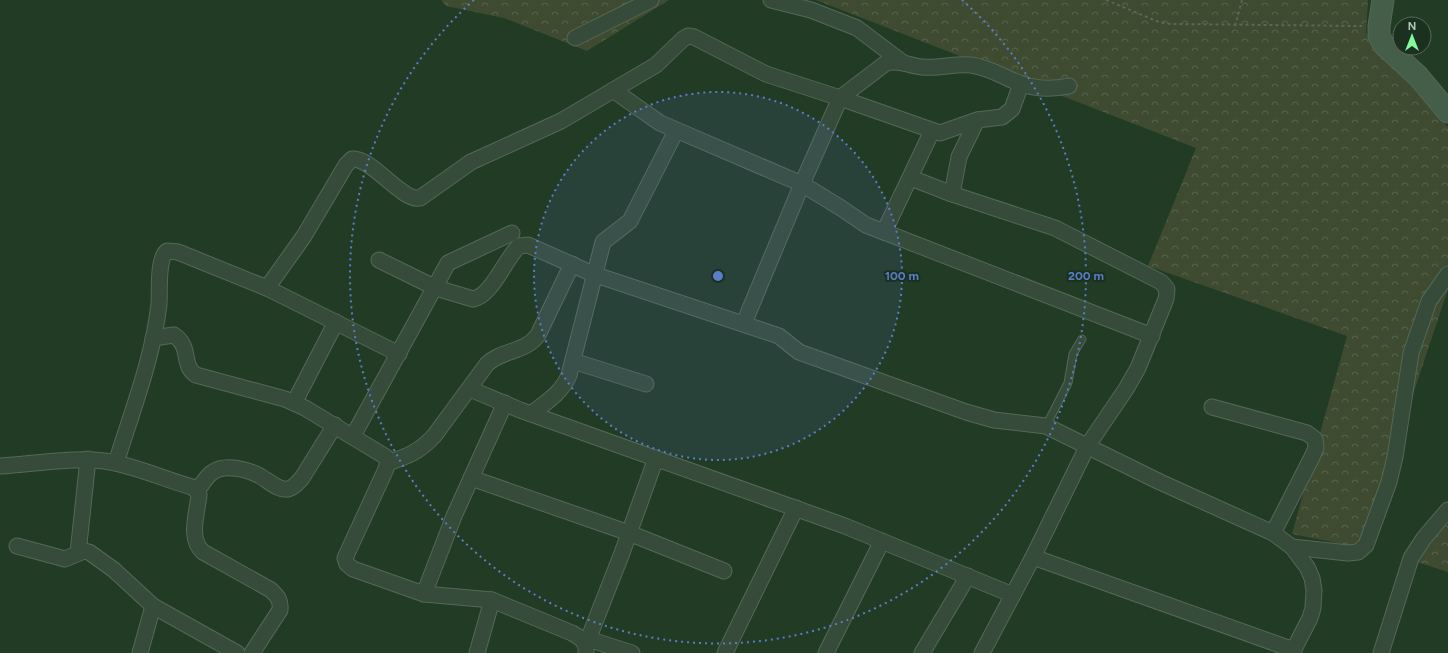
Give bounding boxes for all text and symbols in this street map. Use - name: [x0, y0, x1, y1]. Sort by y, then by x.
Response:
- north arrow: [1392, 16, 1432, 56]
- text: N: [1408, 20, 1416, 33]
- centre of rings: [711, 269, 725, 283]
- text: 100 m: [885, 269, 919, 283]
- text: 200 m: [1068, 269, 1104, 283]

